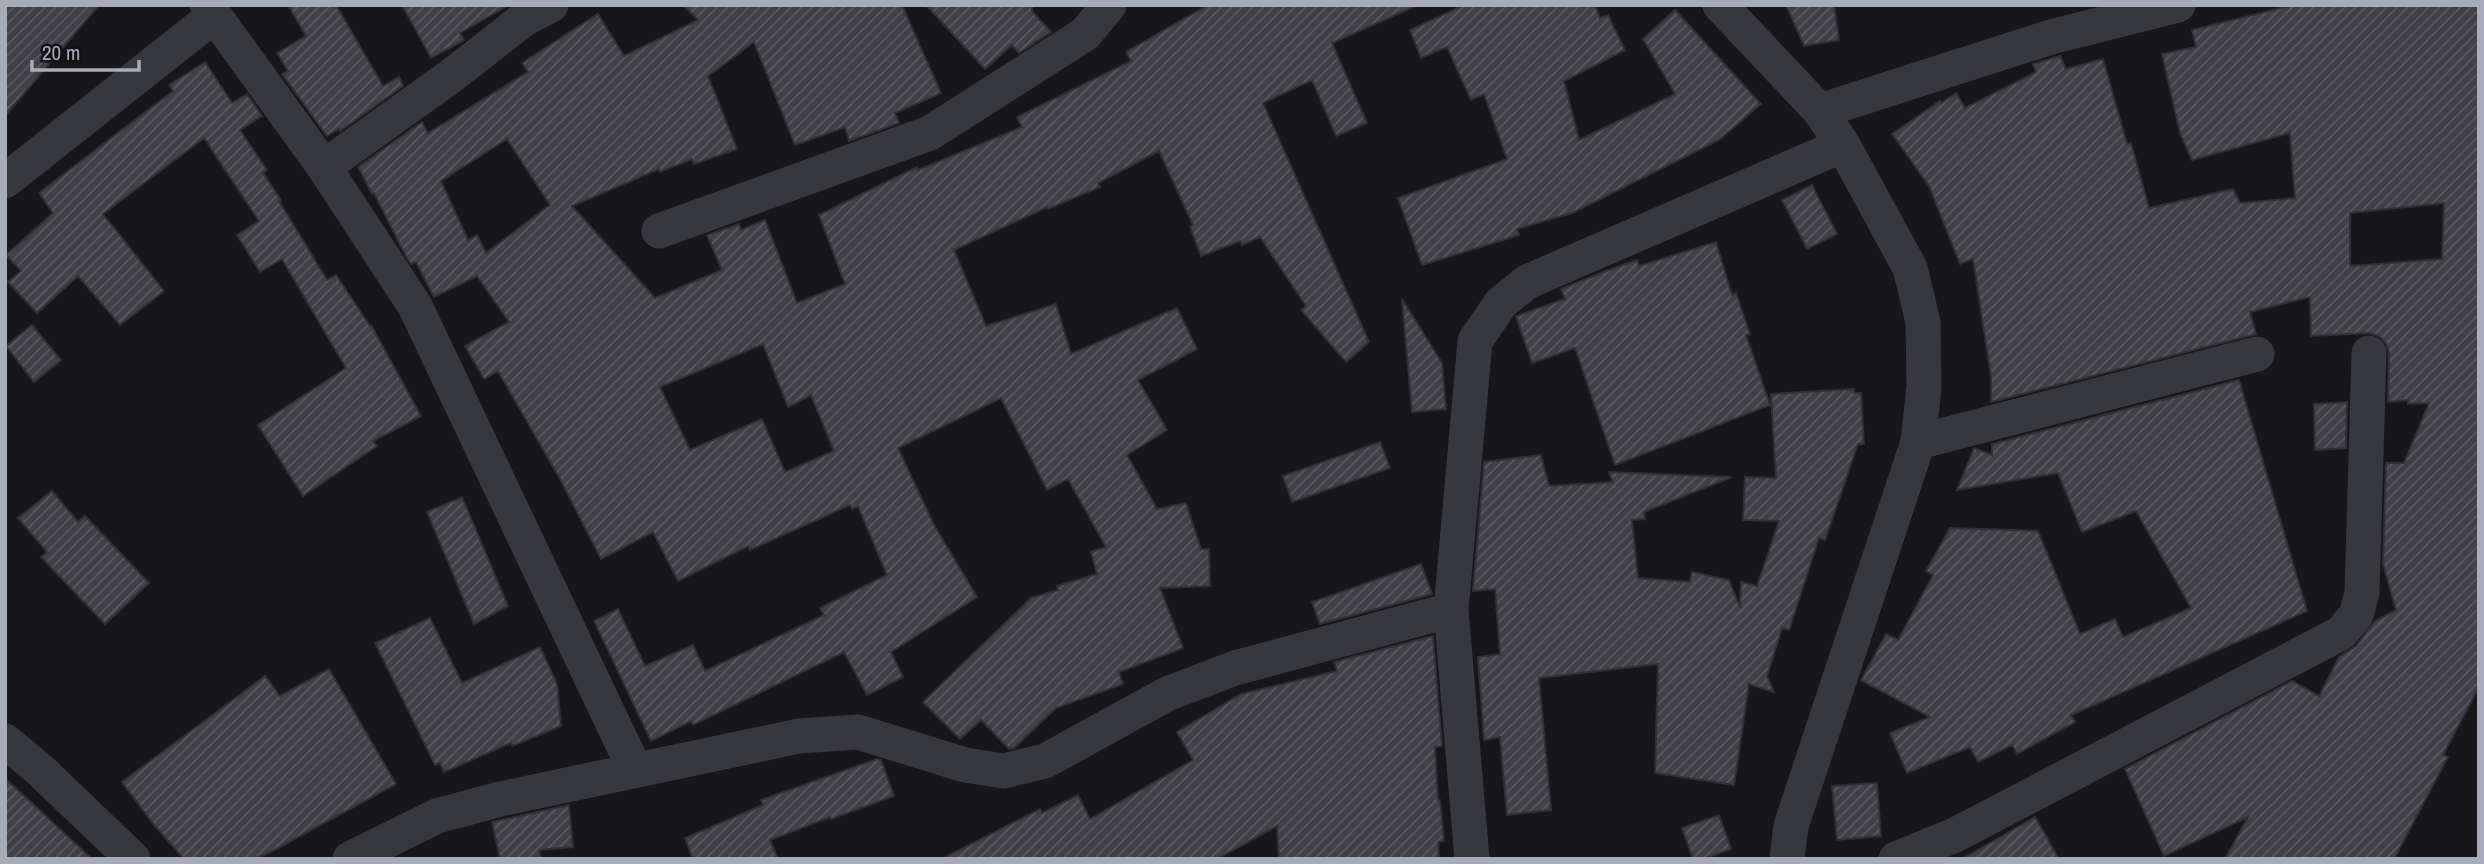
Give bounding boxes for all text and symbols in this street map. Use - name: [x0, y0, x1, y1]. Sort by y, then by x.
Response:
- scale bar: [32, 28, 138, 72]
- text: 20 m: [42, 38, 80, 67]

